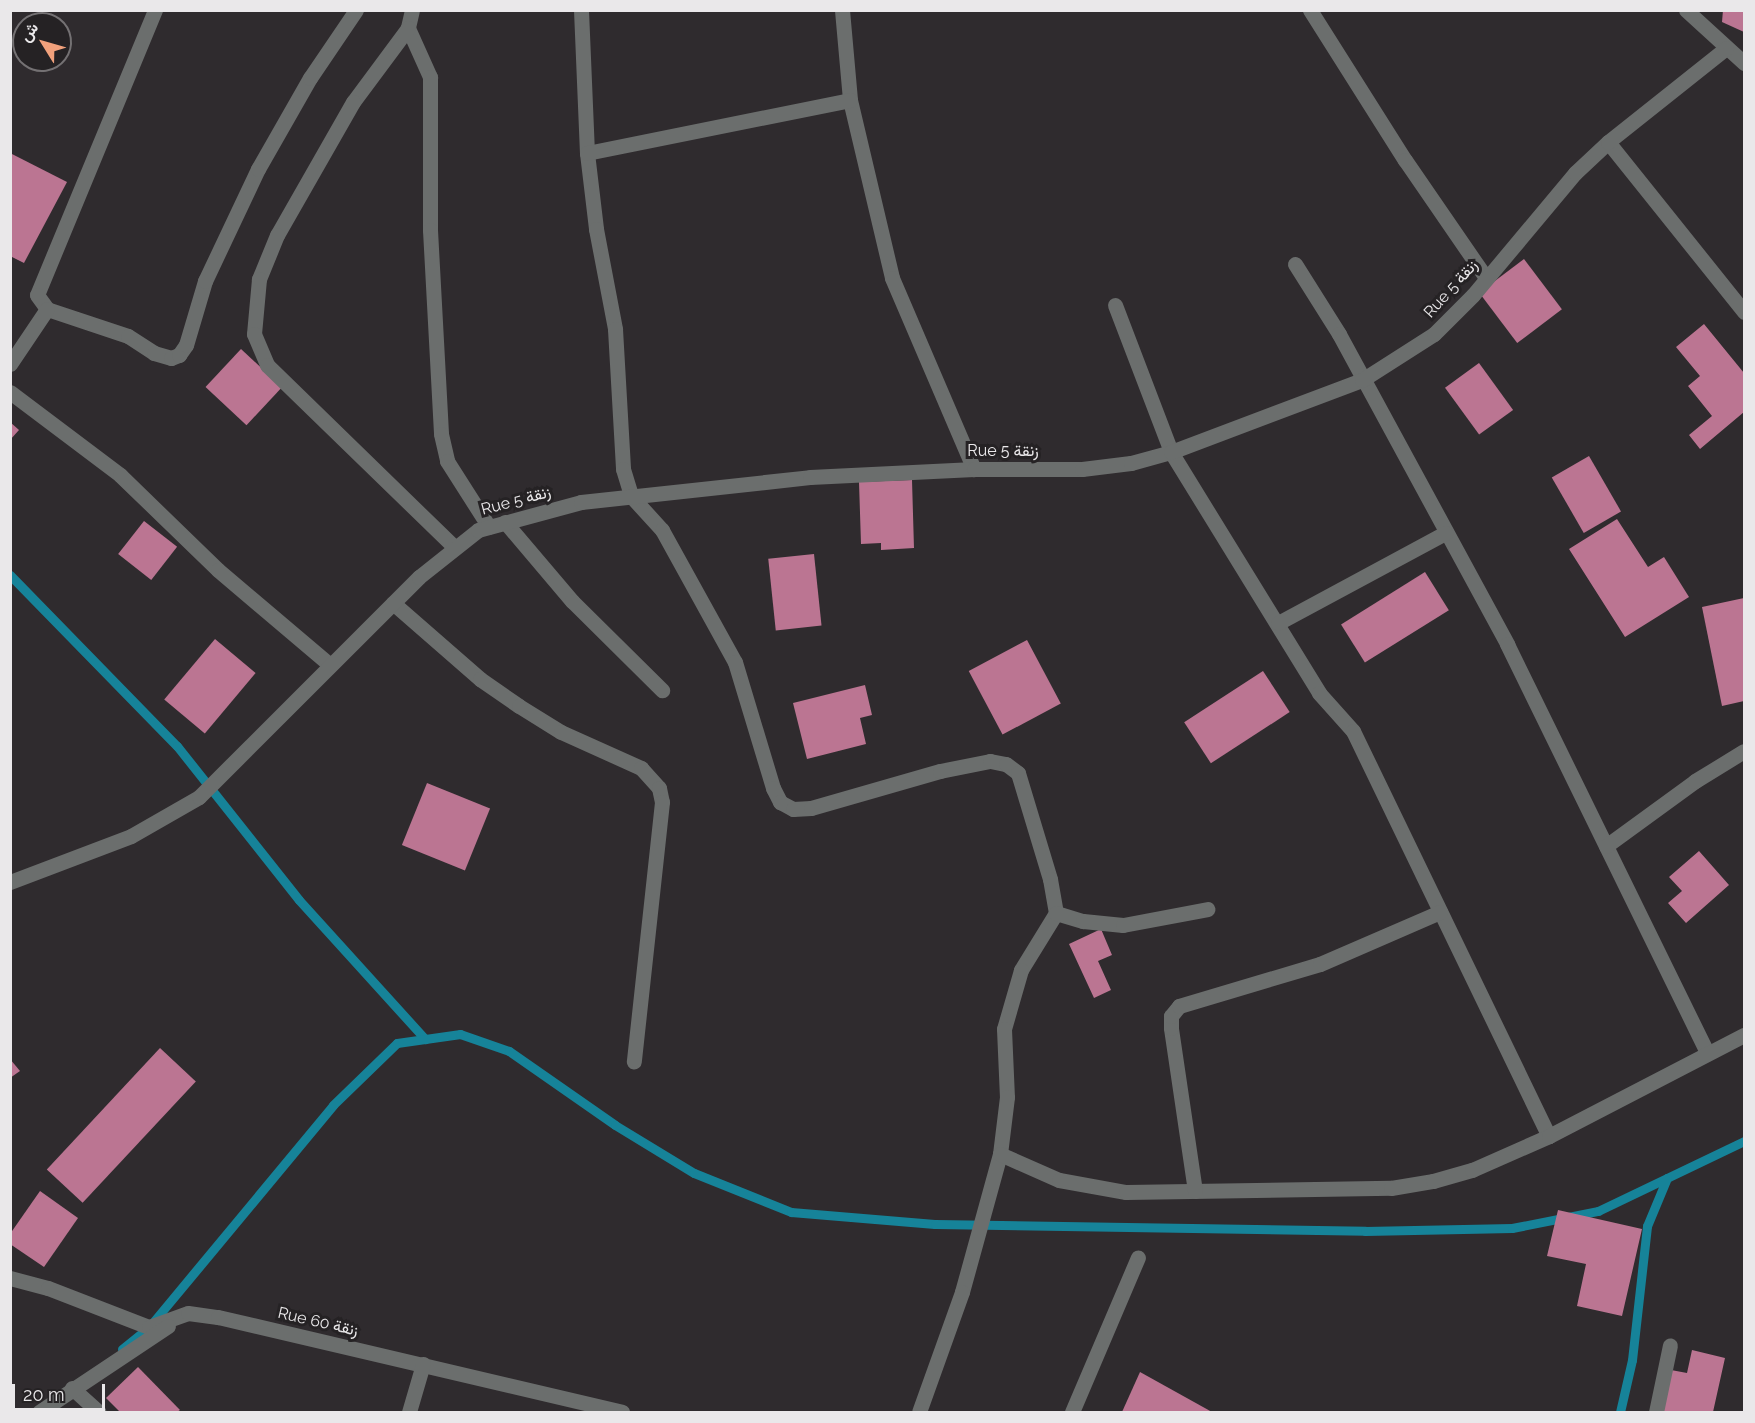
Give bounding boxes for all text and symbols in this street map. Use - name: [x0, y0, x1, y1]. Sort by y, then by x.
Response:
- north arrow: [12, 12, 72, 72]
- text: ش: [15, 19, 42, 45]
- street label: Rue 5 زنقة: [1420, 256, 1482, 322]
- street label: Rue 5 زنقة: [967, 441, 1039, 461]
- street label: Rue 5 زنقة: [479, 482, 553, 520]
- street label: Rue 60 زنقة: [276, 1303, 360, 1341]
- scale bar: [15, 1372, 108, 1410]
- text: 20 m: [23, 1384, 65, 1405]

